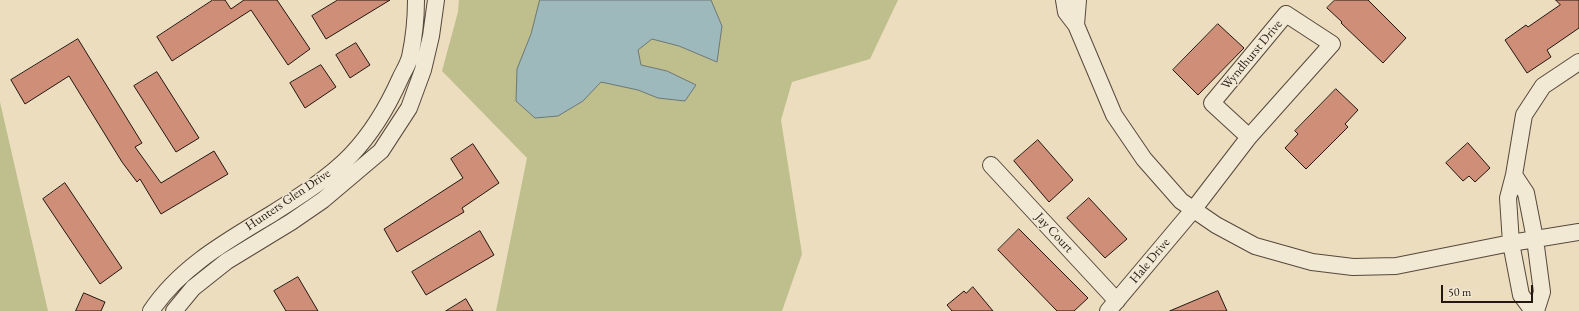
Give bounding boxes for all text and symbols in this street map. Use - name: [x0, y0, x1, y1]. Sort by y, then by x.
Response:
- street label: Wyndhurst Drive: [1218, 17, 1286, 93]
- street label: Hunters Glen Drive: [242, 166, 334, 234]
- street label: Jay Court: [1032, 210, 1076, 256]
- street label: Hale Drive: [1127, 235, 1173, 287]
- scale bar: [1443, 277, 1535, 303]
- text: 50 m: [1448, 284, 1471, 300]

